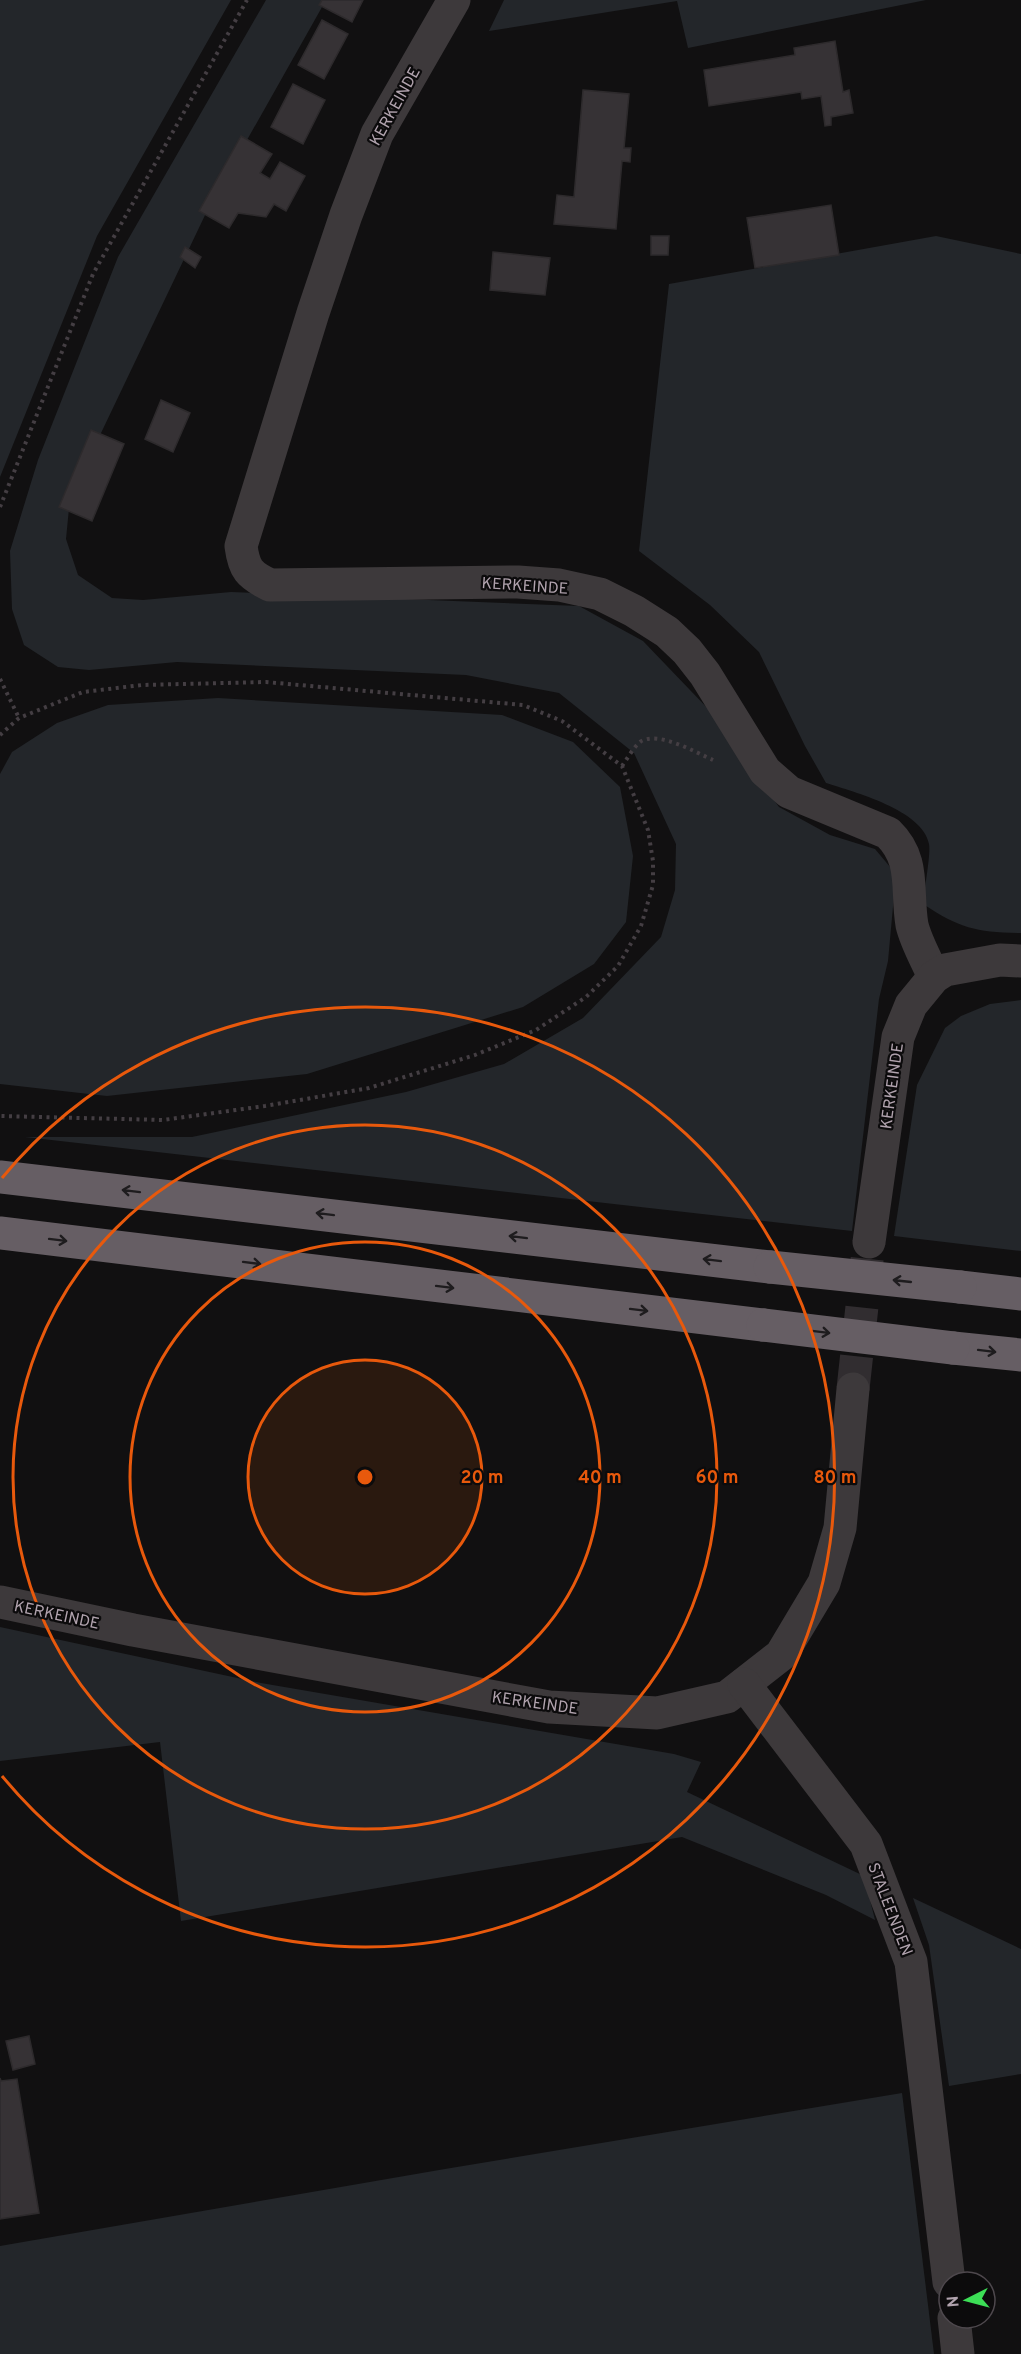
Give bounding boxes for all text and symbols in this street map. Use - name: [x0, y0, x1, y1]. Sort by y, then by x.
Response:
- street label: KERKEINDE: [366, 64, 426, 150]
- street label: KERKEINDE: [481, 574, 569, 600]
- street label: KERKEINDE: [877, 1042, 909, 1131]
- one-way arrow: [122, 1186, 142, 1197]
- one-way arrow: [315, 1209, 335, 1220]
- one-way arrow: [509, 1231, 529, 1242]
- one-way arrow: [48, 1235, 68, 1246]
- one-way arrow: [703, 1254, 723, 1265]
- one-way arrow: [241, 1258, 261, 1269]
- one-way arrow: [893, 1275, 912, 1286]
- one-way arrow: [435, 1281, 455, 1292]
- one-way arrow: [628, 1305, 648, 1316]
- one-way arrow: [811, 1326, 831, 1337]
- one-way arrow: [977, 1346, 997, 1357]
- centre of rings: [355, 1467, 375, 1487]
- text: 20 m: [460, 1467, 504, 1490]
- text: 40 m: [578, 1467, 622, 1490]
- text: 60 m: [695, 1467, 739, 1490]
- text: 80 m: [813, 1467, 857, 1490]
- street label: KERKEINDE: [12, 1597, 101, 1635]
- street label: KERKEINDE: [490, 1688, 579, 1720]
- street label: STALEENDEN: [862, 1860, 916, 1959]
- north arrow: [937, 2270, 997, 2330]
- text: N: [944, 2295, 965, 2308]

